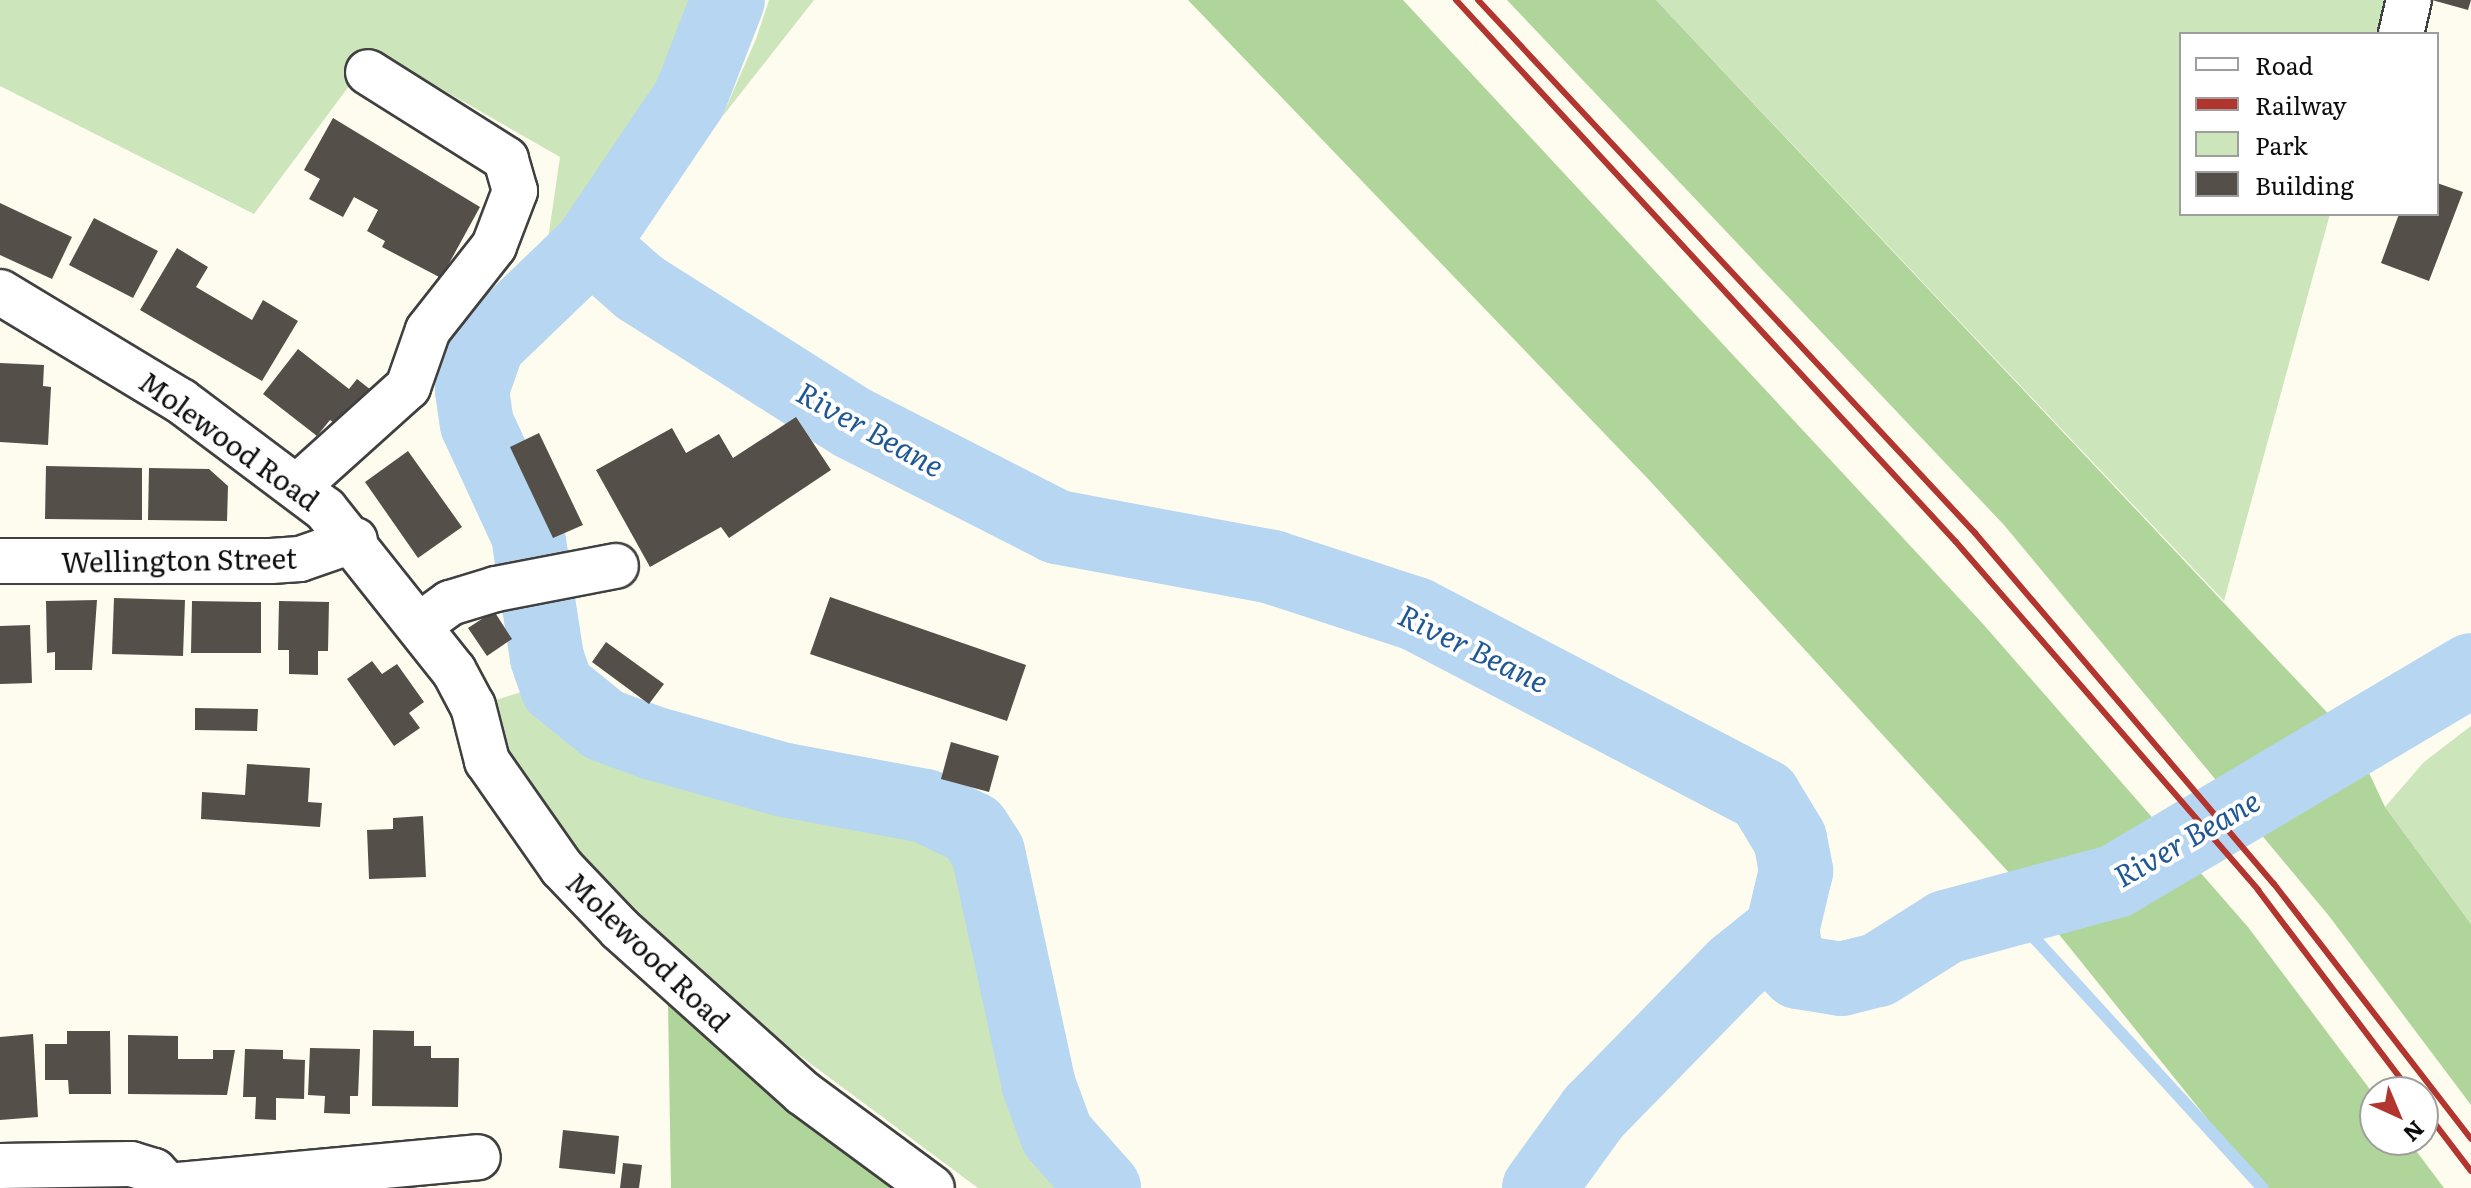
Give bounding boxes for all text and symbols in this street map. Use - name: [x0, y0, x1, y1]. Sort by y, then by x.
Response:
- legend: [2179, 32, 2439, 216]
- text: Road: [2255, 47, 2313, 82]
- text: Railway: [2255, 87, 2347, 122]
- text: Park: [2255, 127, 2308, 162]
- text: Building: [2255, 167, 2354, 202]
- street label: Molewood Road: [134, 364, 326, 516]
- water label: River Beane: [791, 373, 951, 483]
- street label: Wellington Street: [61, 540, 297, 578]
- water label: River Beane: [1393, 595, 1555, 699]
- water label: River Beane: [2107, 781, 2265, 893]
- street label: Molewood Road: [560, 865, 738, 1037]
- north arrow: [2359, 1076, 2439, 1156]
- text: N: [2397, 1114, 2433, 1150]

